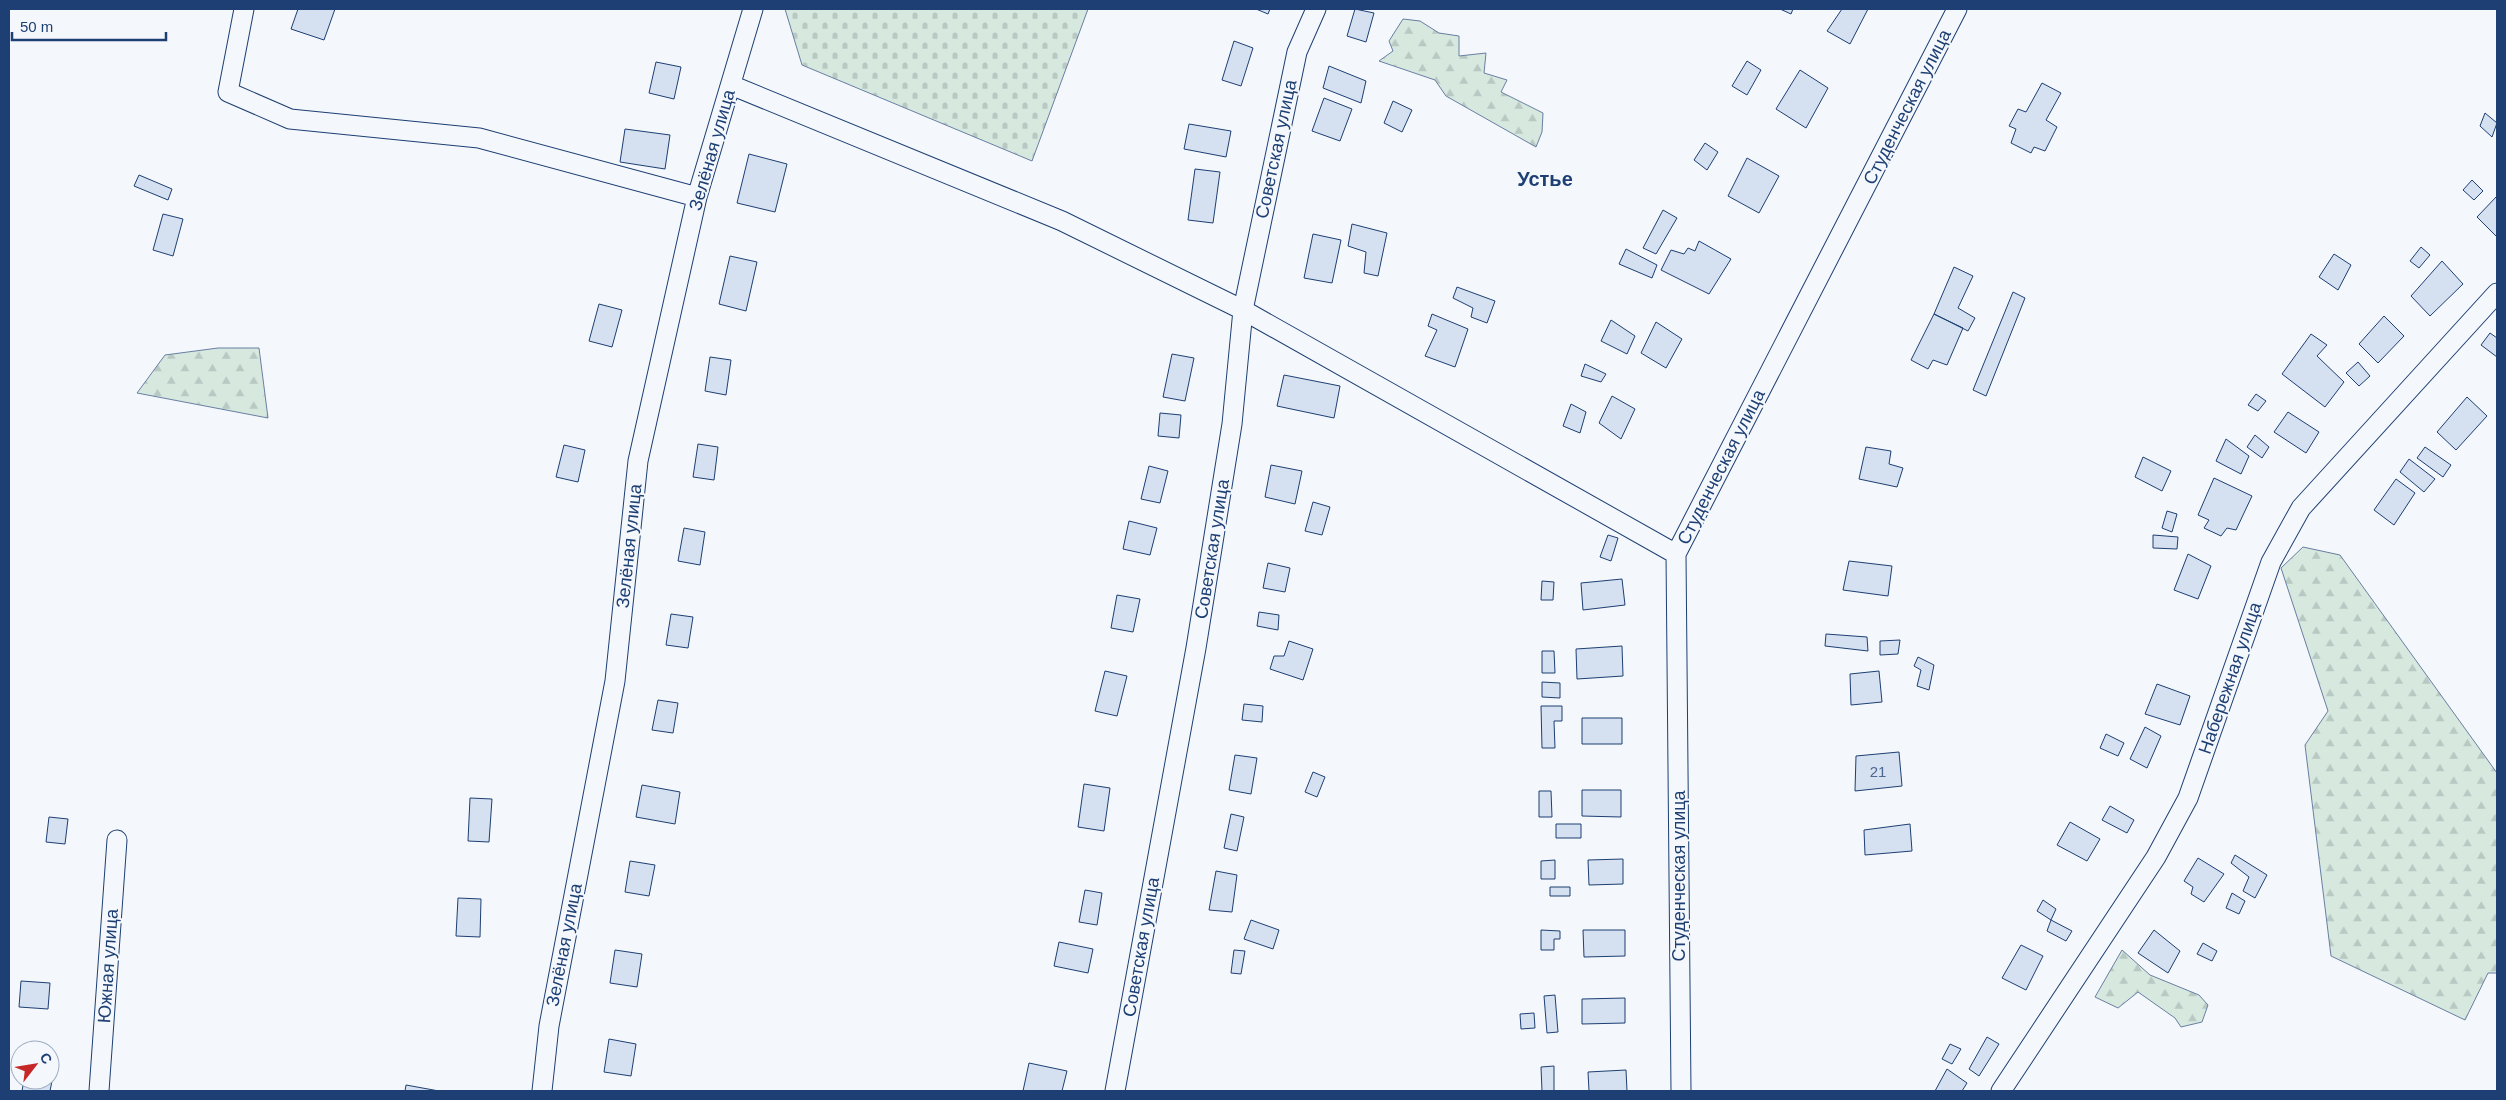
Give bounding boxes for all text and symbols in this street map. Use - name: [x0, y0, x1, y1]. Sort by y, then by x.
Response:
- scale bar: [12, 10, 166, 42]
- text: 50 m: [20, 18, 53, 35]
- street label: Студенческая улица: [1859, 25, 1955, 188]
- street label: Советская улица: [1252, 77, 1301, 220]
- street label: Зелёная улица: [685, 86, 739, 213]
- district label: Устье: [1517, 168, 1573, 190]
- street label: Студенческая улица: [1673, 385, 1769, 548]
- street label: Советская улица: [1191, 477, 1233, 620]
- street label: Зелёная улица: [613, 482, 646, 609]
- street label: Набережная улица: [2195, 599, 2266, 757]
- house number: 21: [1870, 763, 1886, 780]
- street label: Студенческая улица: [1669, 789, 1689, 962]
- street label: Советская улица: [1119, 875, 1163, 1018]
- street label: Зелёная улица: [542, 881, 586, 1008]
- street label: Южная улица: [94, 907, 122, 1024]
- north arrow: [10, 1040, 60, 1090]
- text: С: [37, 1050, 56, 1067]

